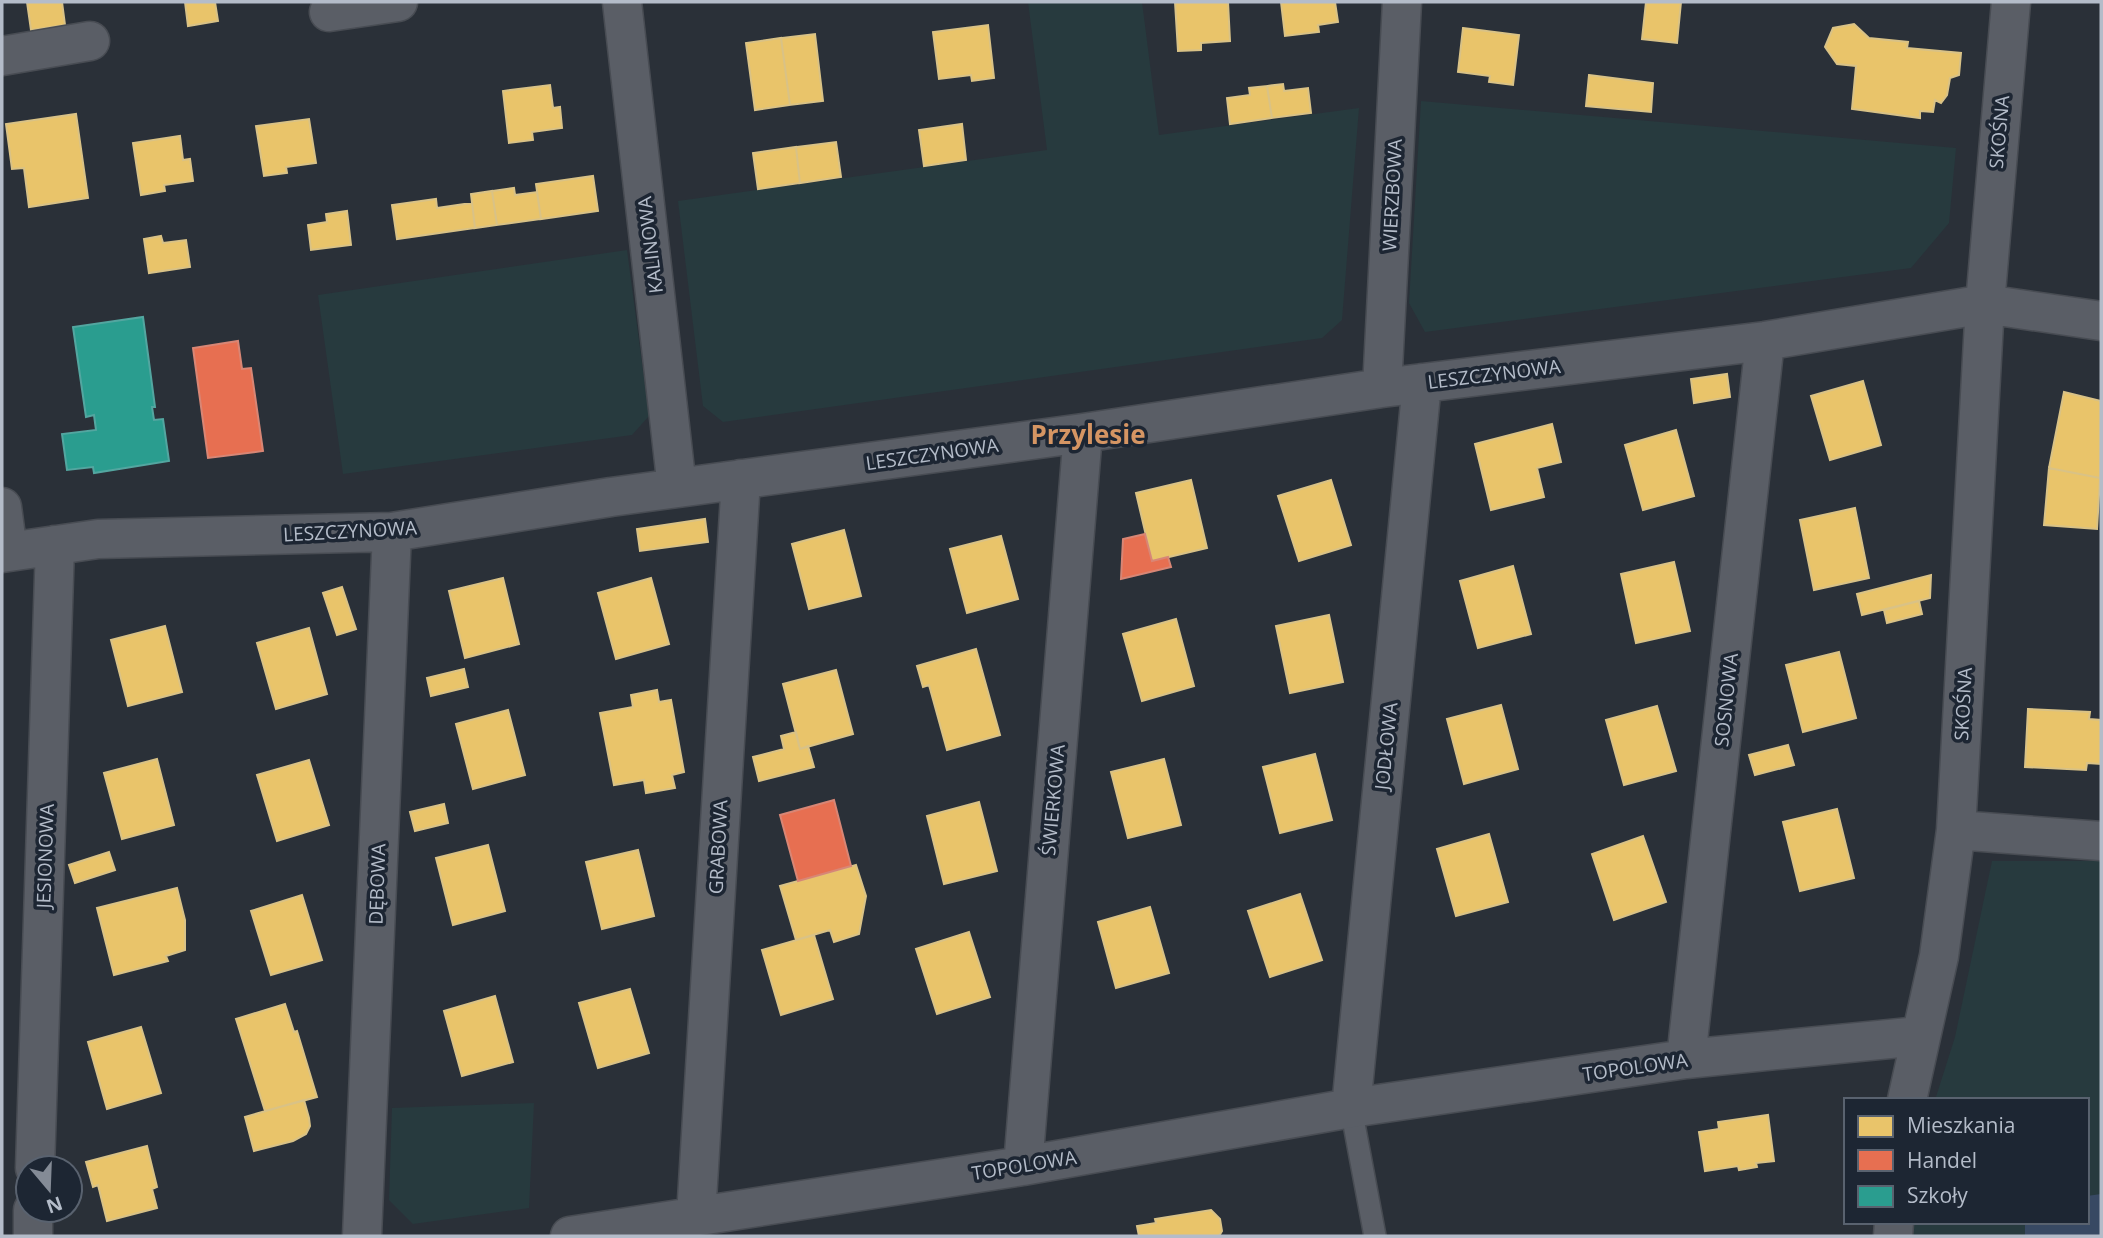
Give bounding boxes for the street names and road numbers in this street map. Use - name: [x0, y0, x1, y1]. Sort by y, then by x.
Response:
- street label: SKOŚNA: [1983, 94, 2015, 170]
- street label: WIERZBOWA: [1376, 138, 1408, 252]
- street label: KALINOWA: [631, 195, 669, 295]
- street label: LESZCZYNOWA: [1426, 353, 1562, 395]
- street label: LESZCZYNOWA: [864, 432, 1000, 476]
- street label: LESZCZYNOWA: [282, 515, 418, 547]
- street label: SOSNOWA: [1708, 652, 1744, 748]
- street label: SKOŚNA: [1948, 667, 1978, 741]
- street label: JODŁOWA: [1368, 701, 1404, 793]
- street label: ŚWIERKOWA: [1035, 743, 1071, 857]
- street label: GRABOWA: [703, 799, 733, 895]
- street label: JESIONOWA: [30, 803, 60, 911]
- street label: DĘBOWA: [363, 843, 391, 925]
- street label: TOPOLOWA: [1581, 1047, 1689, 1087]
- street label: TOPOLOWA: [970, 1144, 1078, 1186]

